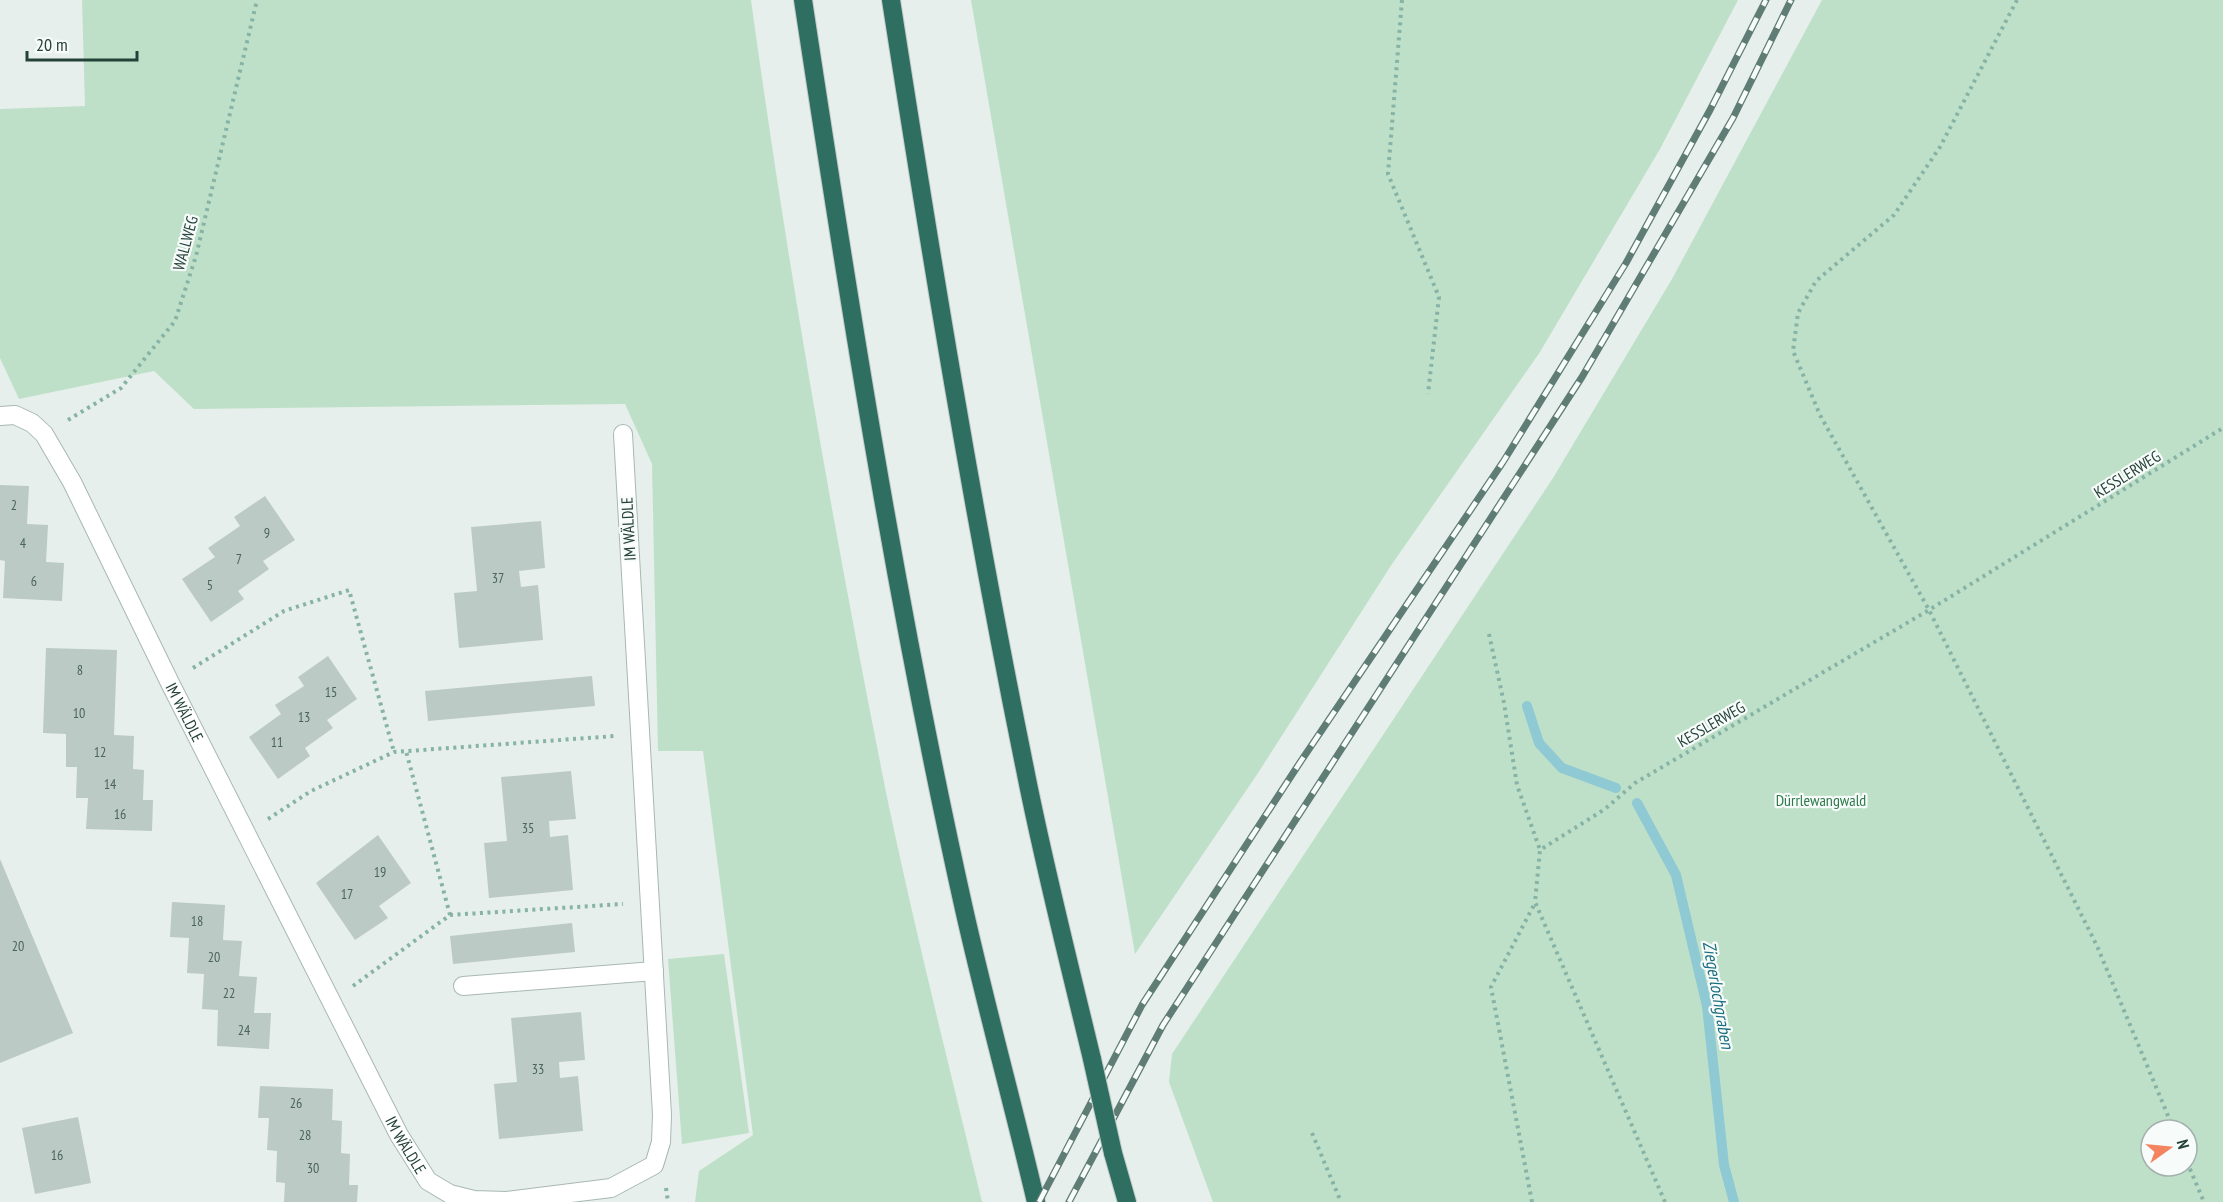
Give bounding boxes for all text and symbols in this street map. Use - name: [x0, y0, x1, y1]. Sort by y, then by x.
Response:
- scale bar: [27, 24, 136, 62]
- text: 20 m: [36, 33, 68, 56]
- street label: WALLWEG: [168, 213, 202, 272]
- street label: KESSLERWEG: [2090, 446, 2164, 502]
- house number: 2: [11, 496, 17, 514]
- street label: IM WÄLDLE: [616, 497, 640, 561]
- house number: 9: [264, 524, 270, 542]
- house number: 4: [20, 534, 27, 552]
- house number: 7: [236, 550, 242, 568]
- house number: 37: [492, 569, 504, 587]
- house number: 6: [31, 572, 37, 590]
- house number: 5: [207, 576, 213, 594]
- house number: 8: [77, 661, 83, 679]
- street label: IM WÄLDLE: [161, 679, 208, 745]
- house number: 15: [325, 683, 337, 701]
- street label: KESSLERWEG: [1674, 697, 1748, 751]
- house number: 10: [73, 704, 85, 722]
- house number: 13: [298, 708, 310, 726]
- house number: 11: [271, 733, 283, 751]
- house number: 12: [94, 743, 106, 761]
- house number: 14: [104, 775, 117, 793]
- park label: Dürrlewangwald: [1776, 790, 1866, 810]
- house number: 16: [114, 805, 126, 823]
- house number: 35: [522, 819, 534, 837]
- house number: 19: [374, 863, 386, 881]
- house number: 17: [341, 885, 353, 903]
- house number: 18: [191, 912, 203, 930]
- house number: 20: [12, 937, 24, 955]
- water label: Ziegerlochgraben: [1698, 939, 1739, 1051]
- house number: 20: [208, 948, 220, 966]
- house number: 22: [223, 984, 235, 1002]
- house number: 24: [238, 1021, 251, 1039]
- house number: 33: [532, 1060, 544, 1078]
- house number: 26: [290, 1094, 302, 1112]
- street label: IM WÄLDLE: [381, 1113, 431, 1177]
- north arrow: [2139, 1118, 2199, 1178]
- house number: 28: [299, 1126, 311, 1144]
- text: N: [2173, 1137, 2194, 1151]
- house number: 16: [51, 1146, 63, 1164]
- house number: 30: [307, 1159, 319, 1177]

